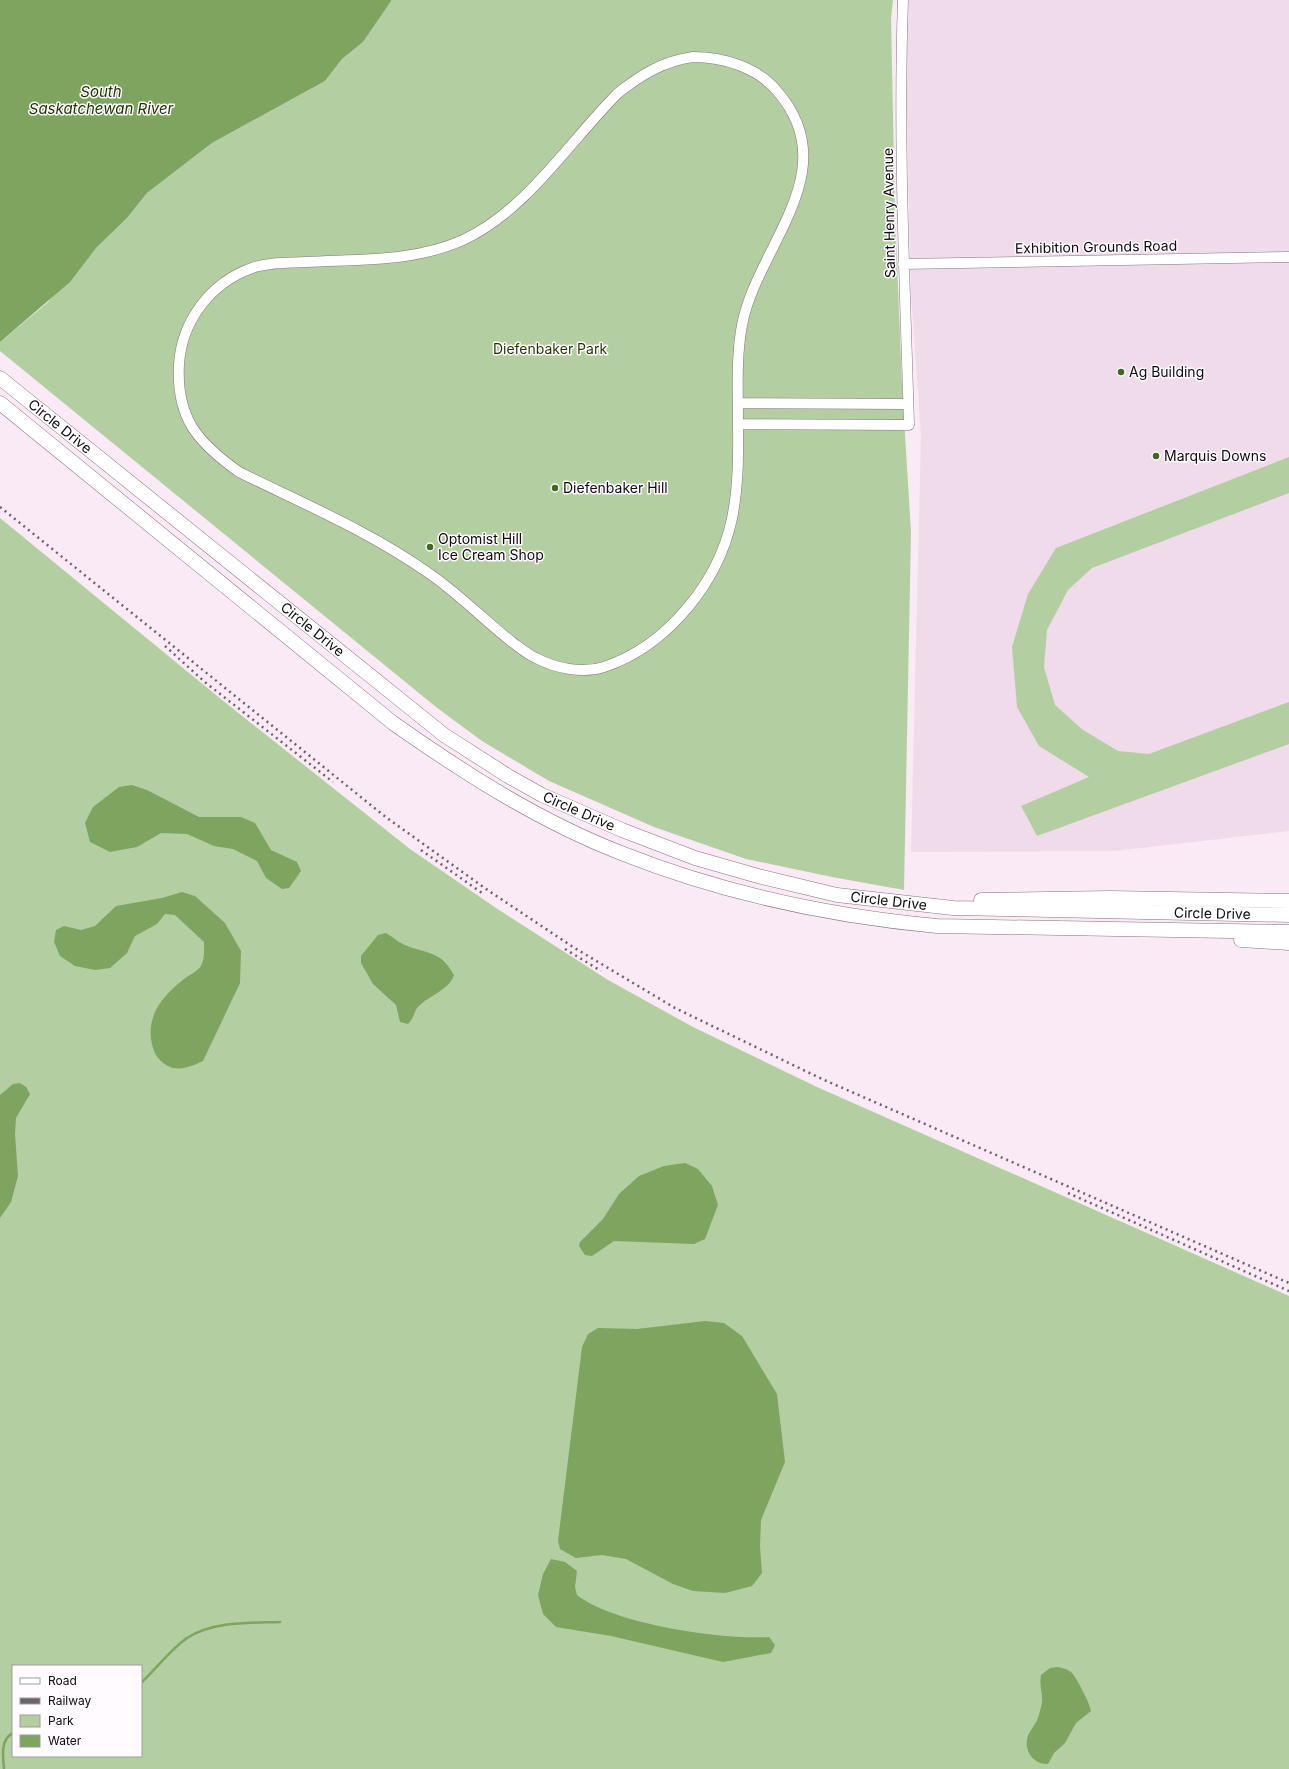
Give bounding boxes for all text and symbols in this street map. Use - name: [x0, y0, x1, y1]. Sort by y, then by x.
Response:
- water label: South Saskatchewan River: [29, 82, 174, 118]
- street label: Saint Henry Avenue: [879, 148, 898, 278]
- street label: Exhibition Grounds Road: [1015, 237, 1177, 256]
- park label: Diefenbaker Park: [493, 340, 607, 357]
- place label: Ag Building: [1129, 363, 1204, 380]
- marker: Ag Building: [1116, 367, 1126, 377]
- street label: Circle Drive: [25, 395, 96, 457]
- place label: Marquis Downs: [1164, 447, 1266, 464]
- marker: Marquis Downs: [1151, 451, 1161, 461]
- place label: Diefenbaker Hill: [563, 479, 668, 496]
- marker: Diefenbaker Hill: [550, 483, 560, 493]
- place label: Optomist Hill Ice Cream Shop: [438, 530, 544, 563]
- marker: Optomist Hill Ice Cream Shop: [425, 542, 435, 552]
- street label: Circle Drive: [278, 598, 348, 660]
- street label: Circle Drive: [540, 787, 618, 834]
- street label: Circle Drive: [850, 888, 928, 913]
- street label: Circle Drive: [1174, 904, 1251, 922]
- legend: [12, 1665, 142, 1757]
- text: Road: [48, 1673, 77, 1688]
- text: Railway: [48, 1693, 92, 1708]
- text: Park: [48, 1713, 74, 1728]
- text: Water: [48, 1733, 82, 1748]

